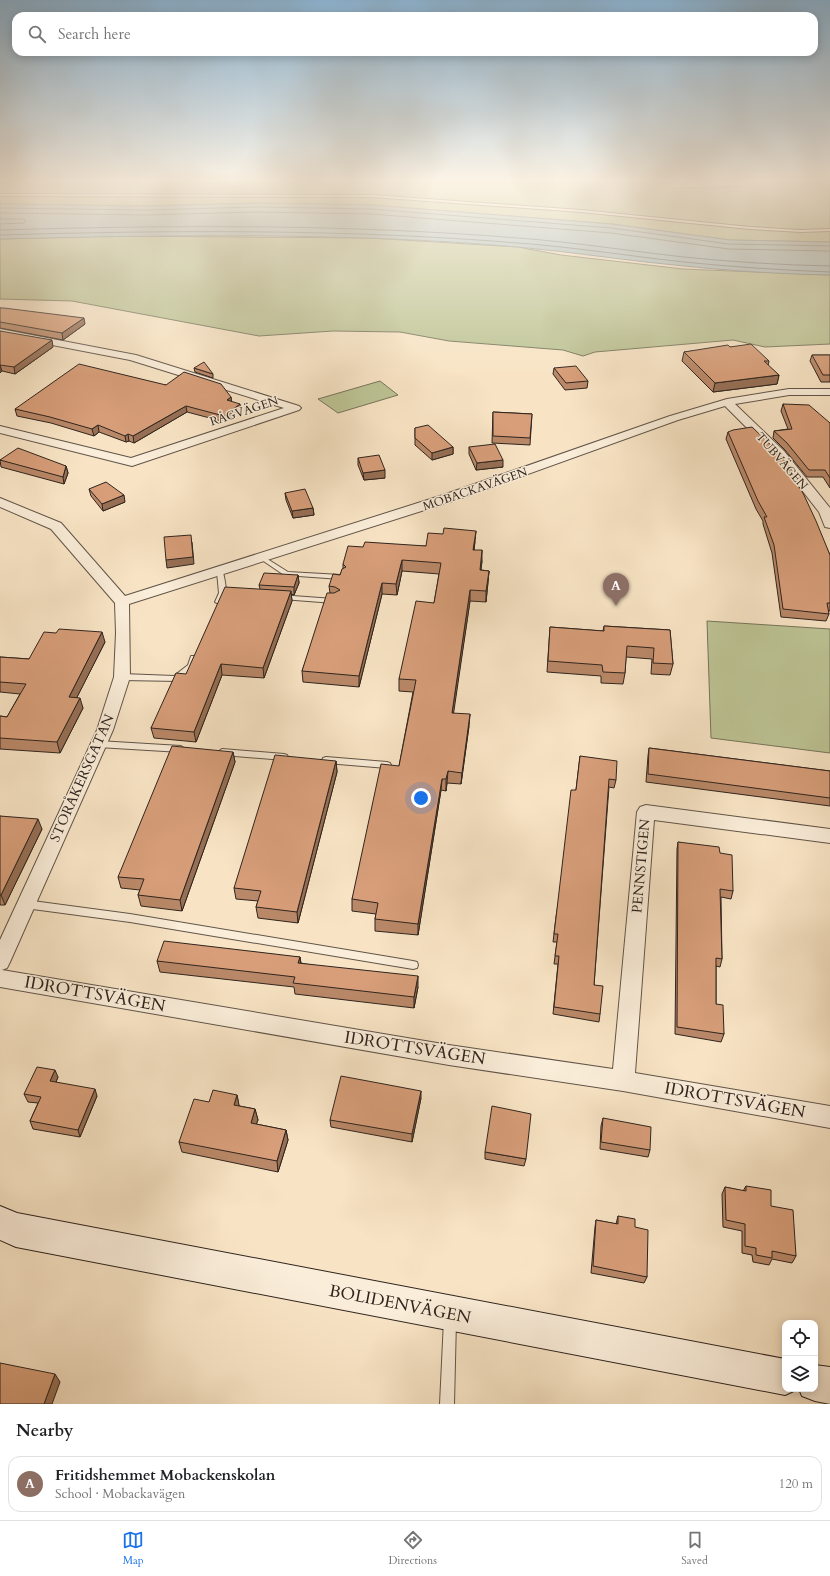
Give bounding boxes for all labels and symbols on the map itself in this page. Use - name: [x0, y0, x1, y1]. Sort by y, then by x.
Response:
- street label: RÅGVÄGEN: [208, 391, 281, 430]
- street label: TUBVÄGEN: [753, 428, 813, 494]
- street label: MOBACKAVÄGEN: [420, 462, 530, 514]
- pin: A: [603, 573, 629, 606]
- street label: STORÅKERSGATAN: [45, 711, 119, 845]
- your location: [411, 788, 431, 808]
- street label: PENNSTIGEN: [627, 818, 655, 914]
- street label: IDROTTSVÄGEN: [23, 970, 168, 1018]
- street label: IDROTTSVÄGEN: [343, 1025, 488, 1071]
- street label: IDROTTSVÄGEN: [663, 1076, 808, 1124]
- street label: BOLIDENVÄGEN: [327, 1279, 473, 1329]

